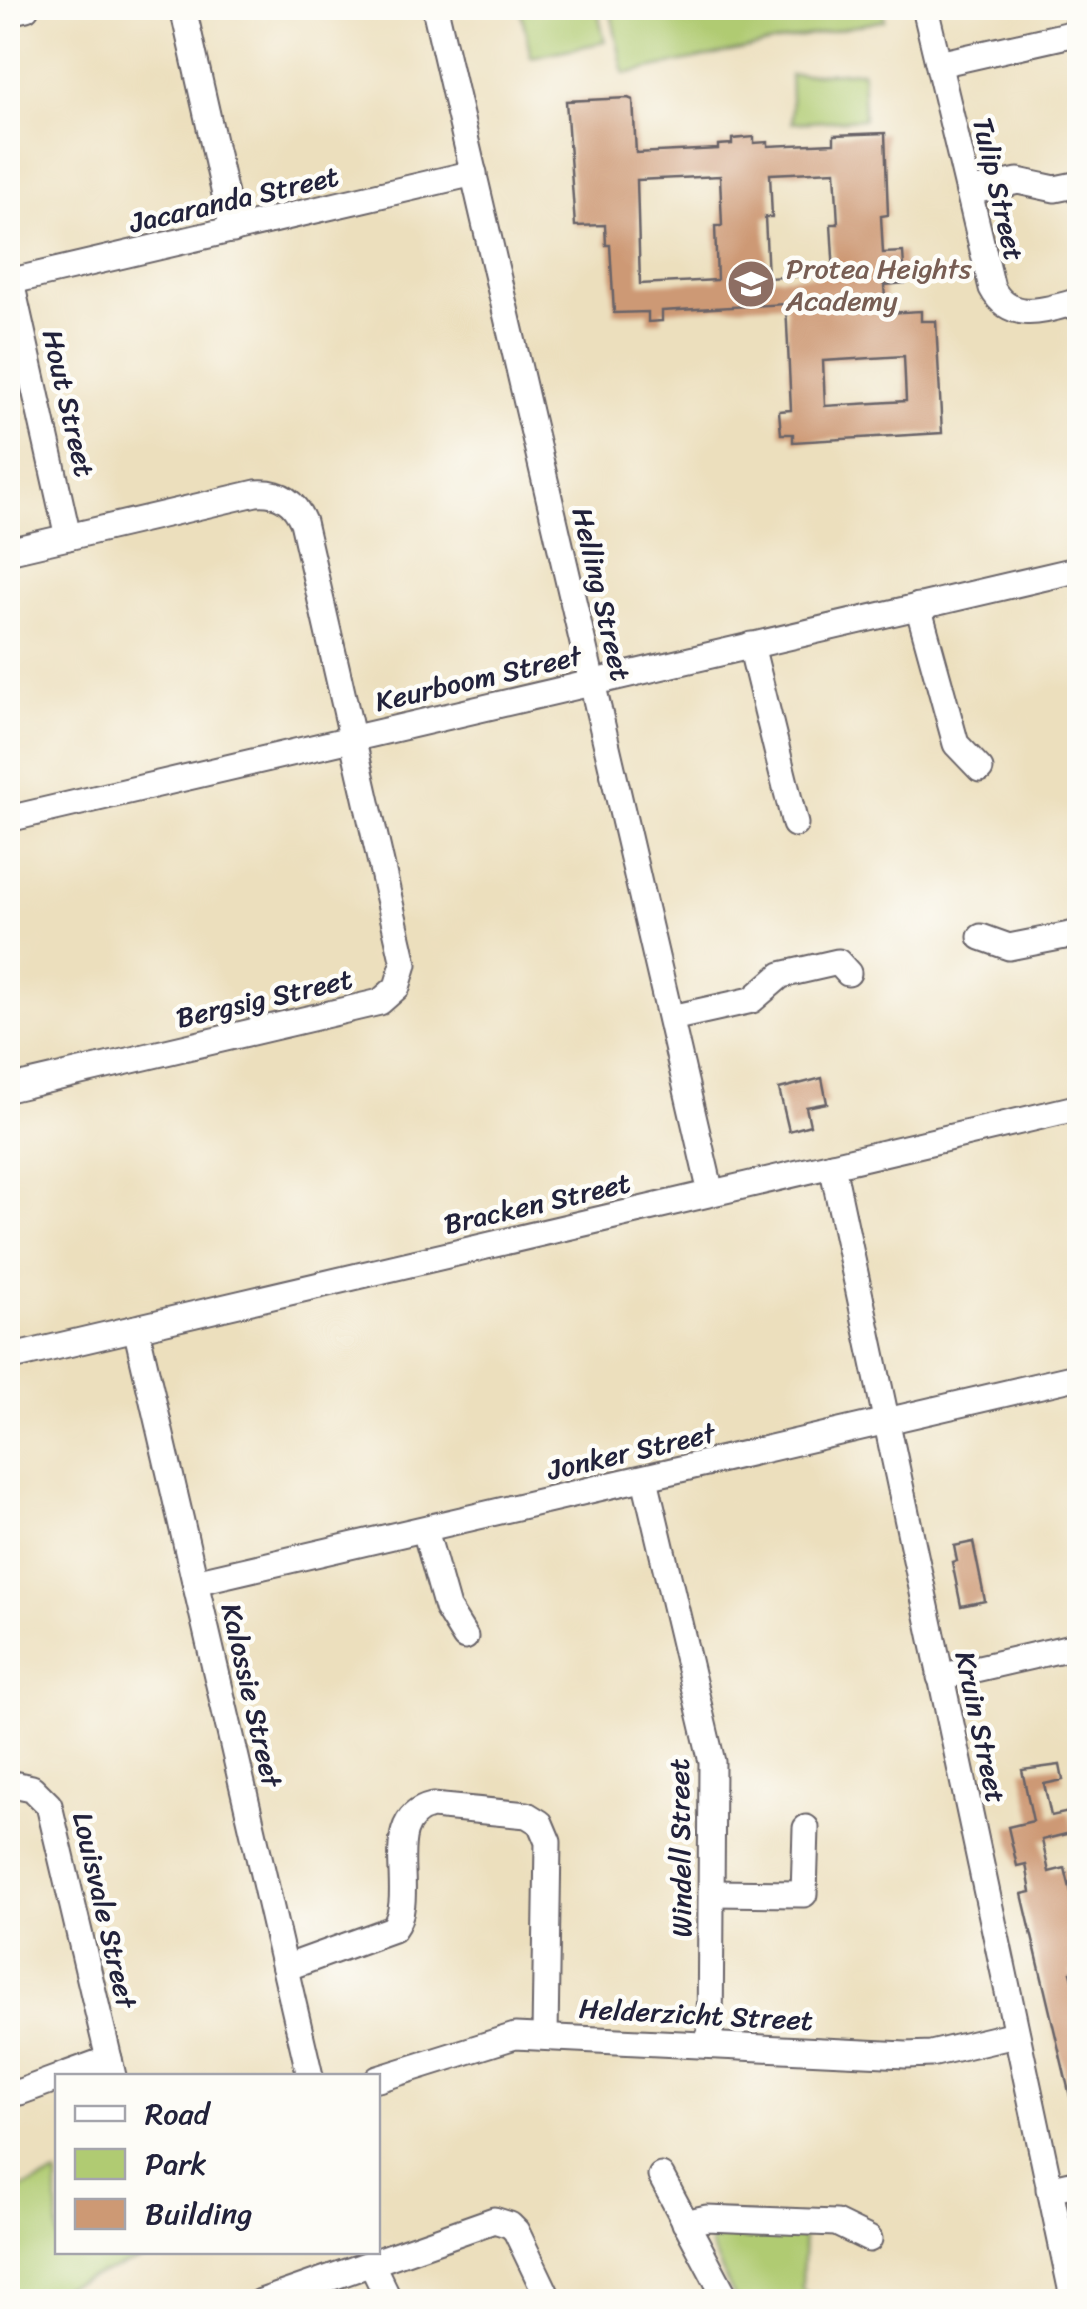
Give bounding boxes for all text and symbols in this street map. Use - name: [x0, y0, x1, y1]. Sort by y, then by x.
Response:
- street label: Tulip Street: [958, 112, 1039, 266]
- street label: Jacaranda Street: [124, 152, 344, 248]
- place label: Protea Heights Academy: [785, 244, 972, 325]
- school or university icon: Protea Heights Academy: [725, 258, 777, 310]
- street label: Hout Street: [28, 325, 109, 482]
- street label: Helling Street: [558, 502, 645, 686]
- street label: Keurboom Street: [370, 631, 588, 726]
- street label: Bergsig Street: [171, 954, 357, 1043]
- street label: Bracken Street: [439, 1158, 635, 1249]
- street label: Jonker Street: [541, 1408, 722, 1495]
- street label: Kalossie Street: [207, 1598, 297, 1794]
- street label: Kruin Street: [941, 1647, 1020, 1808]
- street label: Windell Street: [654, 1758, 707, 1938]
- street label: Louisvale Street: [58, 1807, 151, 2015]
- street label: Helderzicht Street: [578, 1984, 814, 2045]
- legend: [55, 2074, 380, 2254]
- text: Road: [145, 2087, 212, 2141]
- text: Park: [145, 2137, 207, 2191]
- text: Building: [145, 2187, 252, 2241]

